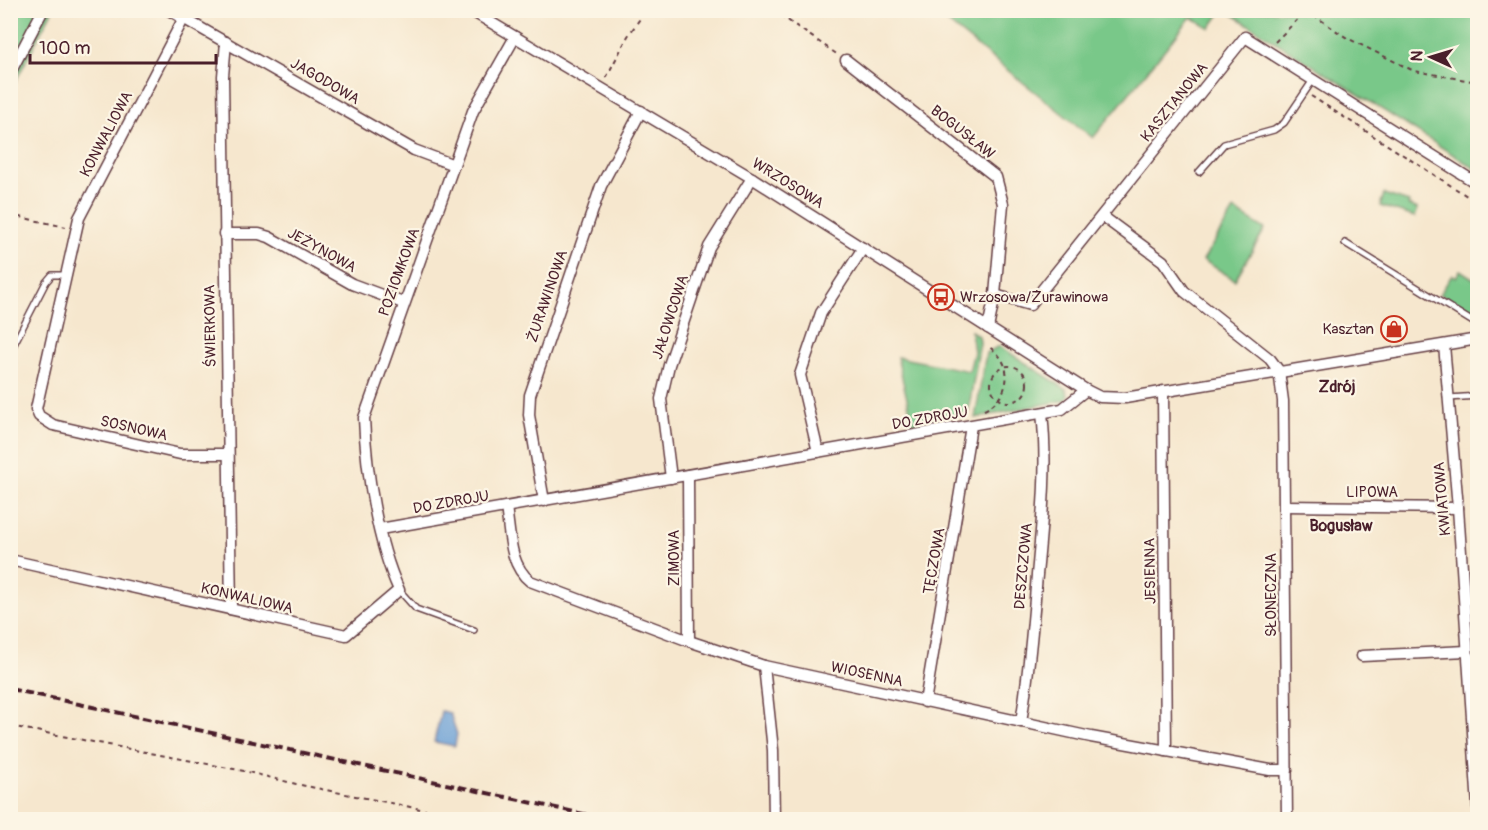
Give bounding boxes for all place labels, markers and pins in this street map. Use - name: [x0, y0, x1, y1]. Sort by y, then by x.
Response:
- bus stop icon: Wrzosowa/Żurawinowa: [926, 282, 956, 312]
- place label: Wrzosowa/Żurawinowa: [960, 288, 1108, 307]
- shop icon: Kasztan: [1379, 314, 1409, 344]
- place label: Kasztan: [1322, 320, 1374, 339]

